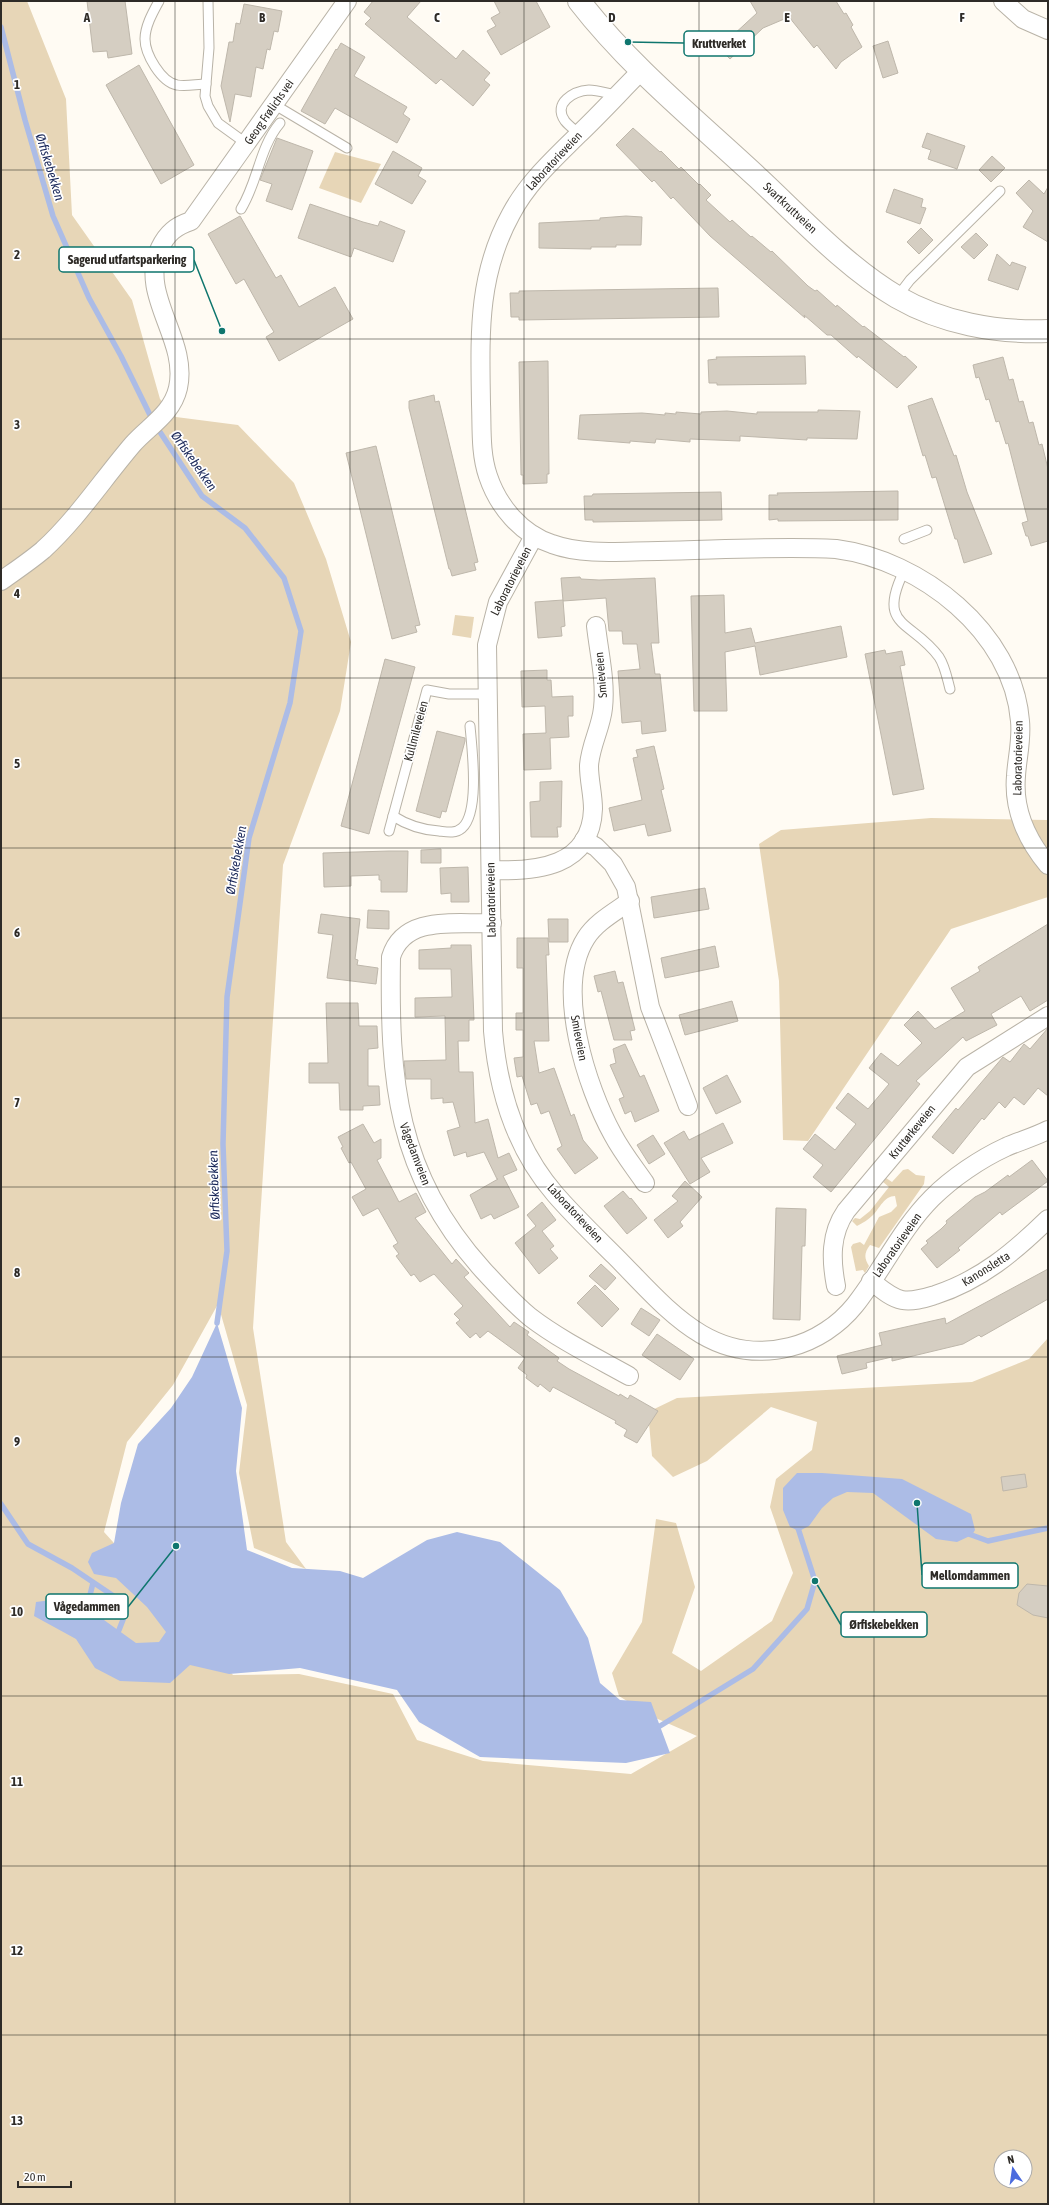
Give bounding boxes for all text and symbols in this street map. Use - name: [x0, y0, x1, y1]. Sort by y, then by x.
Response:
- text: A: [83, 10, 91, 25]
- text: B: [259, 10, 266, 25]
- text: C: [434, 10, 440, 25]
- text: D: [608, 10, 616, 25]
- text: E: [784, 10, 790, 25]
- text: F: [959, 10, 965, 25]
- callout: Kruttverket: [684, 31, 754, 56]
- text: Kruttverket: [692, 36, 746, 51]
- text: 1: [14, 77, 20, 92]
- street label: Georg Frølichs vei: [241, 77, 297, 147]
- street label: Laboratorieveien: [523, 129, 585, 193]
- water label: Ørfiskebekken: [33, 132, 68, 203]
- street label: Svartkruttveien: [760, 180, 820, 236]
- text: 2: [14, 247, 20, 262]
- callout: Sagerud utfartsparkering: [59, 247, 194, 272]
- text: Sagerud utfartsparkering: [68, 252, 187, 267]
- text: 3: [14, 417, 20, 432]
- water label: Ørfiskebekken: [168, 428, 220, 494]
- street label: Laboratorieveien: [488, 544, 534, 618]
- text: 4: [13, 586, 20, 601]
- street label: Smieveien: [592, 651, 610, 699]
- street label: Kullmileveien: [401, 699, 431, 763]
- street label: Laboratorieveien: [1010, 720, 1026, 796]
- text: 5: [14, 756, 20, 771]
- water label: Ørfiskebekken: [223, 824, 250, 895]
- street label: Laboratorieveien: [483, 862, 499, 938]
- text: 6: [14, 925, 20, 940]
- street label: Smieveien: [568, 1014, 590, 1062]
- text: 7: [14, 1095, 20, 1110]
- street label: Kruttørkeveien: [886, 1102, 938, 1162]
- street label: Vågedamveien: [397, 1121, 433, 1187]
- water label: Ørfiskebekken: [205, 1149, 223, 1220]
- street label: Laboratorieveien: [544, 1181, 606, 1245]
- street label: Laboratorieveien: [870, 1210, 924, 1280]
- street label: Kanonsletta: [959, 1249, 1013, 1289]
- text: 8: [14, 1265, 20, 1280]
- text: 9: [14, 1434, 20, 1449]
- callout: Mellomdammen: [922, 1563, 1018, 1588]
- text: Mellomdammen: [930, 1568, 1010, 1583]
- callout: Vågedammen: [46, 1594, 128, 1619]
- text: Vågedammen: [53, 1599, 120, 1614]
- text: 10: [11, 1604, 23, 1619]
- callout: Ørfiskebekken: [841, 1612, 927, 1637]
- text: Ørfiskebekken: [849, 1617, 919, 1632]
- text: 11: [11, 1774, 23, 1789]
- text: 12: [11, 1943, 23, 1958]
- text: 13: [11, 2113, 23, 2128]
- north arrow: [993, 2149, 1033, 2189]
- text: N: [1006, 2153, 1015, 2166]
- scale bar: [18, 2163, 71, 2189]
- text: 20 m: [24, 2170, 46, 2184]

